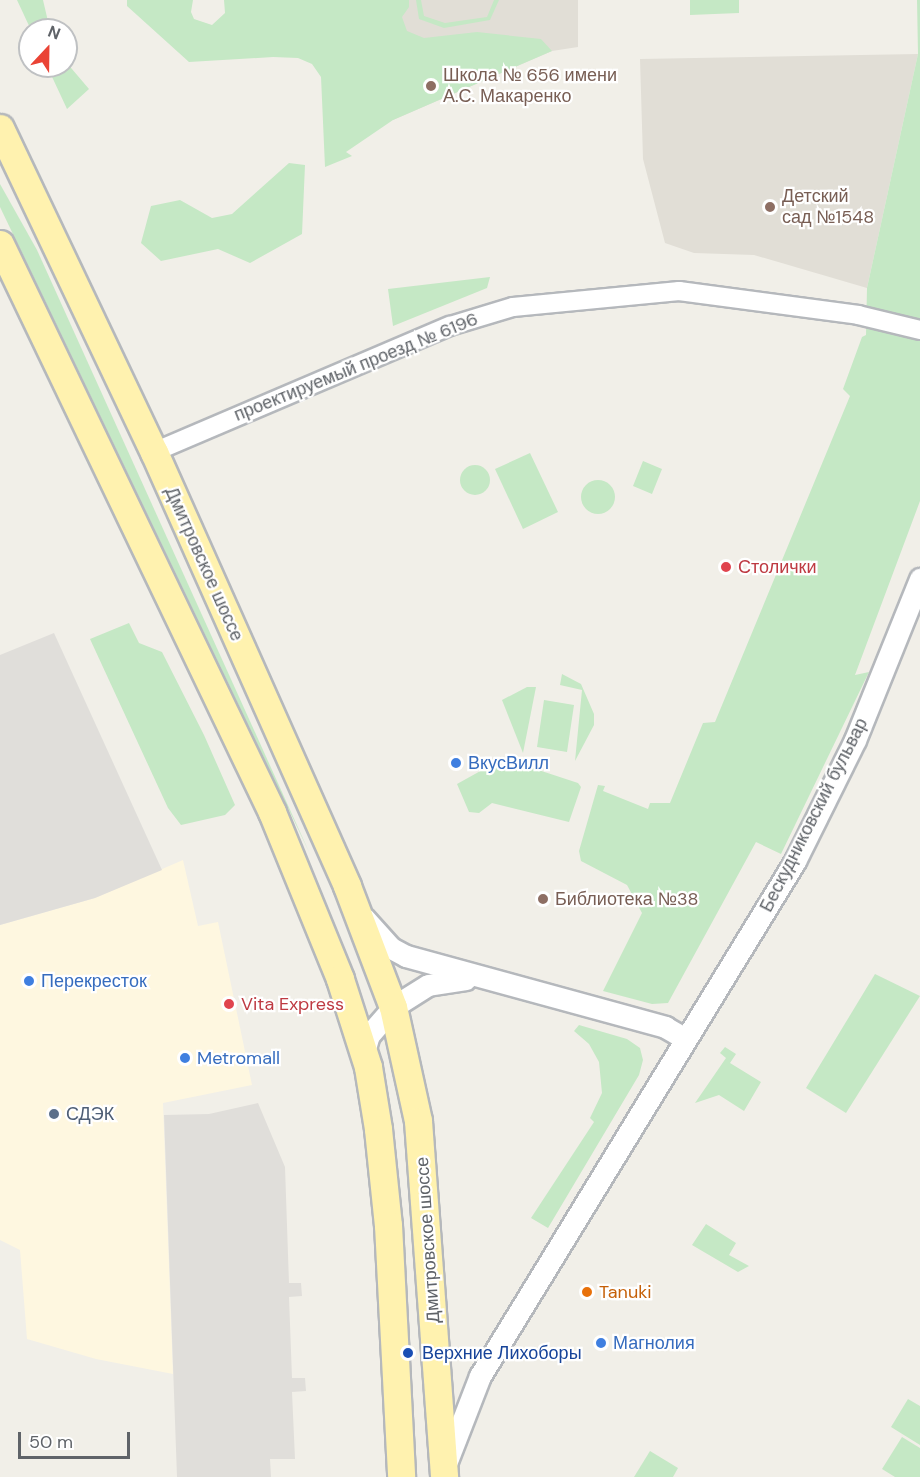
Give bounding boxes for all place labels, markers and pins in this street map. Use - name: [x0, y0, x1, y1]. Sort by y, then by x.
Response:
- place label: Школа № 656 имени А.С. Макаренко: [443, 65, 617, 107]
- marker: Школа № 656 имени А.С. Макаренко: [424, 79, 438, 93]
- place label: Детский сад №1548: [782, 186, 874, 228]
- marker: Детский сад №1548: [763, 200, 777, 214]
- place label: Столички: [738, 556, 817, 578]
- marker: Столички: [719, 560, 733, 574]
- place label: ВкусВилл: [468, 752, 549, 774]
- marker: ВкусВилл: [449, 756, 463, 770]
- place label: Библиотека №38: [555, 888, 699, 910]
- marker: Библиотека №38: [536, 892, 550, 906]
- place label: Перекресток: [41, 970, 147, 992]
- marker: Перекресток: [22, 974, 36, 988]
- place label: Vita Express: [241, 993, 344, 1015]
- marker: Vita Express: [222, 997, 236, 1011]
- place label: Metromall: [197, 1047, 280, 1069]
- marker: Metromall: [178, 1051, 192, 1065]
- place label: СДЭК: [66, 1103, 114, 1125]
- marker: СДЭК: [47, 1107, 61, 1121]
- place label: Tanuki: [599, 1281, 652, 1303]
- marker: Tanuki: [580, 1285, 594, 1299]
- place label: Магнолия: [613, 1332, 695, 1354]
- marker: Магнолия: [594, 1336, 608, 1350]
- place label: Верхние Лихоборы: [422, 1342, 582, 1364]
- marker: Верхние Лихоборы: [399, 1344, 417, 1362]

